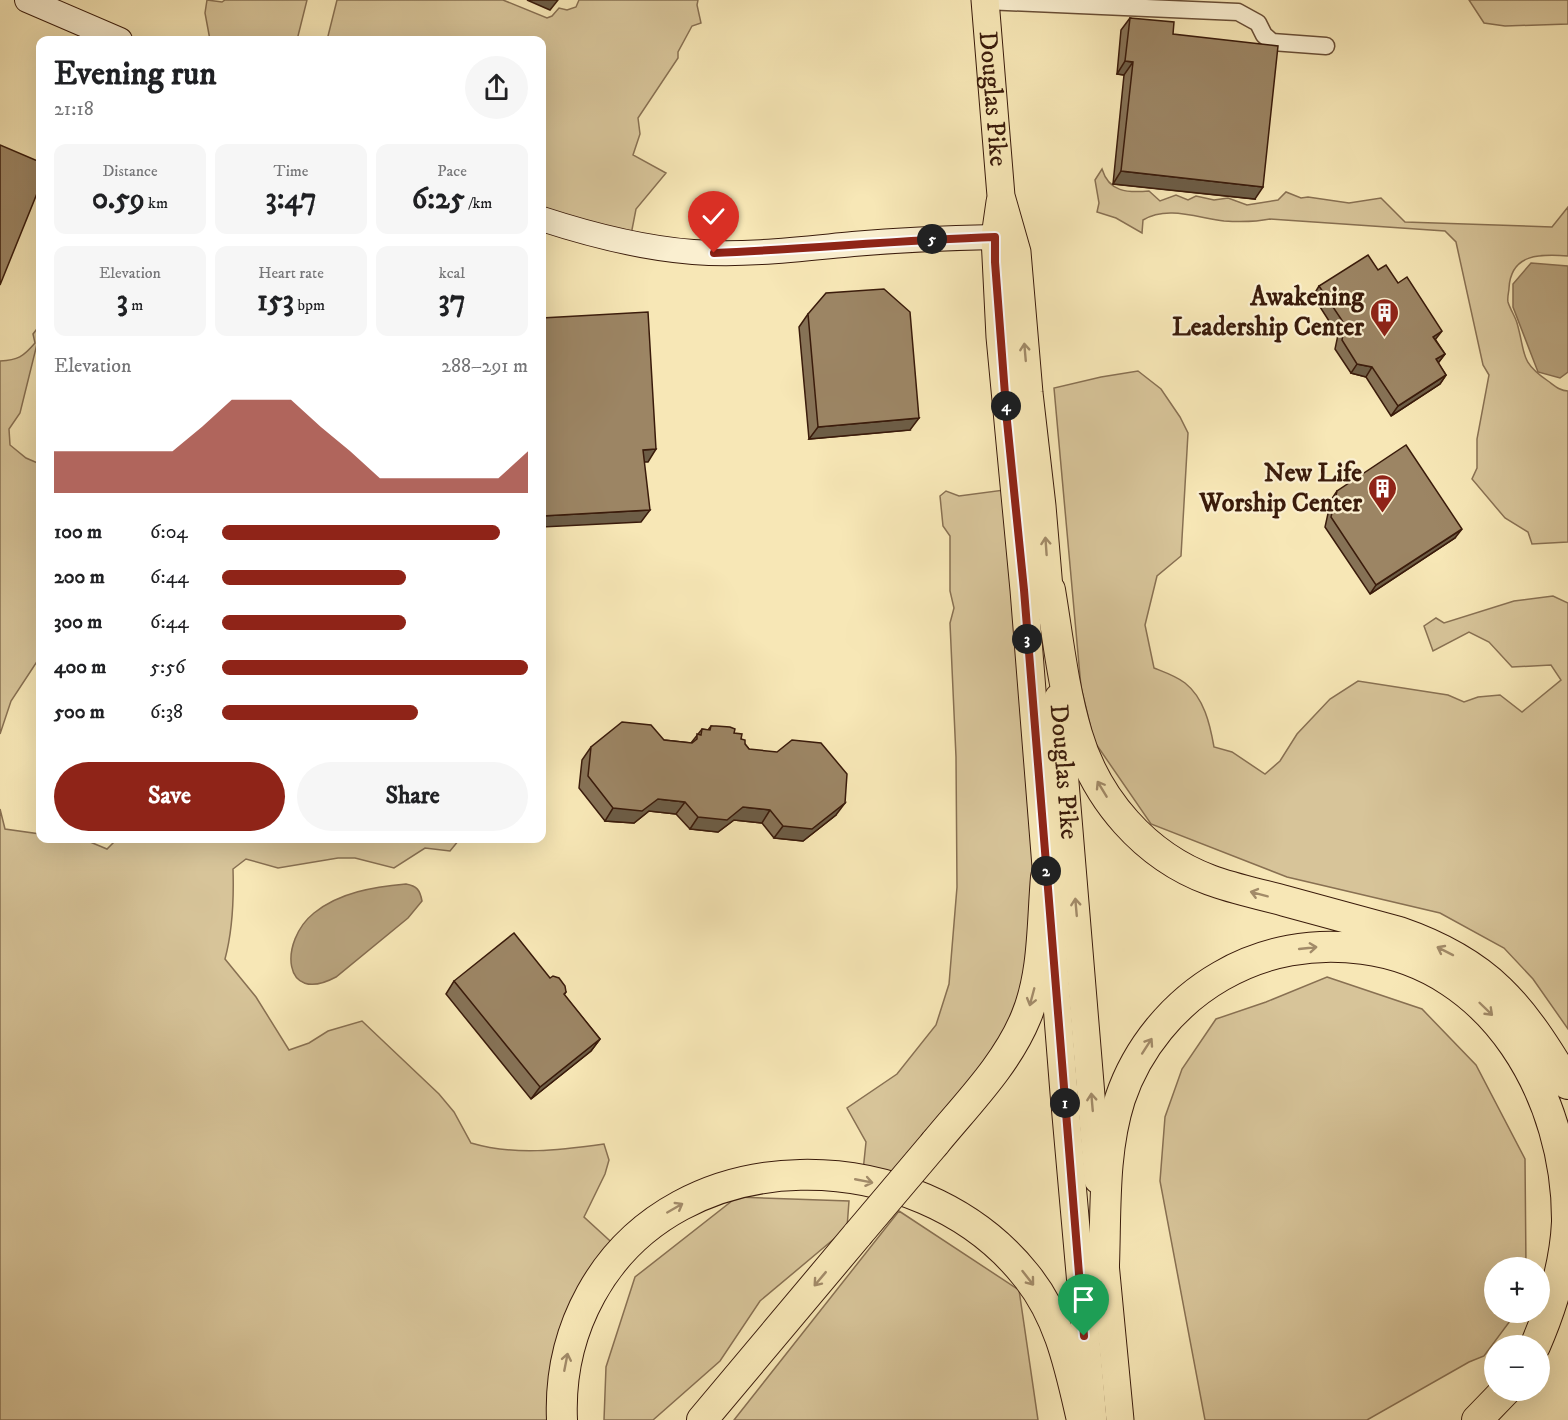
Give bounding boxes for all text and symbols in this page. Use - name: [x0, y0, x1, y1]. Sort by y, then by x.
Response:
- street label: Douglas Pike: [971, 30, 1015, 168]
- text: Evening run: [54, 54, 216, 95]
- button: share: [465, 56, 528, 119]
- text: 21:18: [54, 97, 94, 122]
- text: Distance: [102, 161, 158, 181]
- text: Time: [274, 161, 308, 181]
- text: Pace: [437, 161, 467, 181]
- text: 0.59: [92, 181, 145, 218]
- text: 3:47: [265, 181, 317, 218]
- text: 6:25: [412, 181, 465, 218]
- pin: [688, 191, 739, 253]
- text: km: [145, 193, 168, 213]
- text: /km: [465, 193, 492, 213]
- icon: check: [697, 200, 730, 233]
- pin: 5: [917, 224, 947, 254]
- text: 5: [928, 229, 936, 249]
- text: Elevation: [99, 263, 161, 283]
- text: Heart rate: [258, 263, 324, 283]
- text: kcal: [439, 263, 465, 283]
- place label: Awakening Leadership Center: [1172, 281, 1365, 344]
- text: 3: [117, 283, 128, 320]
- text: 153: [257, 283, 294, 320]
- text: 37: [439, 283, 466, 320]
- text: m: [128, 295, 143, 315]
- text: bpm: [294, 295, 325, 315]
- building icon: Awakening Leadership Center: [1369, 296, 1401, 338]
- one-way arrow: [1019, 342, 1030, 362]
- text: Elevation: [54, 354, 131, 379]
- text: 288–291 m: [441, 354, 528, 379]
- pin: 4: [991, 391, 1021, 421]
- text: 4: [1001, 396, 1011, 416]
- place label: New Life Worship Center: [1198, 457, 1362, 520]
- building icon: New Life Worship Center: [1367, 472, 1399, 514]
- text: 100 m: [54, 520, 102, 545]
- text: 6:04: [150, 520, 188, 545]
- one-way arrow: [1040, 536, 1051, 556]
- text: 200 m: [54, 565, 105, 590]
- text: 6:44: [150, 565, 189, 590]
- text: 300 m: [54, 610, 102, 635]
- text: 6:44: [150, 610, 189, 635]
- pin: 3: [1012, 624, 1042, 654]
- text: 3: [1024, 629, 1030, 649]
- text: 400 m: [54, 655, 106, 680]
- text: 5:56: [150, 655, 186, 680]
- text: 500 m: [54, 700, 105, 725]
- text: 6:38: [150, 700, 183, 725]
- street label: Douglas Pike: [1042, 703, 1086, 841]
- button: Save: [54, 762, 285, 831]
- button: Share: [297, 762, 528, 831]
- one-way arrow: [1096, 781, 1108, 798]
- pin: 2: [1031, 856, 1061, 886]
- text: 2: [1042, 861, 1050, 881]
- one-way arrow: [1250, 888, 1269, 900]
- one-way arrow: [1070, 898, 1081, 918]
- one-way arrow: [1297, 942, 1317, 953]
- one-way arrow: [1437, 945, 1455, 956]
- one-way arrow: [1026, 987, 1038, 1006]
- one-way arrow: [1478, 1002, 1493, 1016]
- one-way arrow: [1141, 1039, 1153, 1055]
- pin: 1: [1050, 1088, 1080, 1118]
- one-way arrow: [1086, 1092, 1097, 1112]
- text: 1: [1062, 1093, 1068, 1113]
- one-way arrow: [854, 1176, 874, 1187]
- one-way arrow: [666, 1201, 683, 1213]
- map controls: [1484, 1257, 1550, 1401]
- button: +: [1484, 1257, 1550, 1323]
- one-way arrow: [1022, 1270, 1035, 1286]
- one-way arrow: [814, 1271, 827, 1287]
- pin: [1058, 1274, 1109, 1336]
- icon: arrive: [1067, 1283, 1100, 1316]
- button: −: [1484, 1335, 1550, 1401]
- one-way arrow: [561, 1353, 572, 1372]

